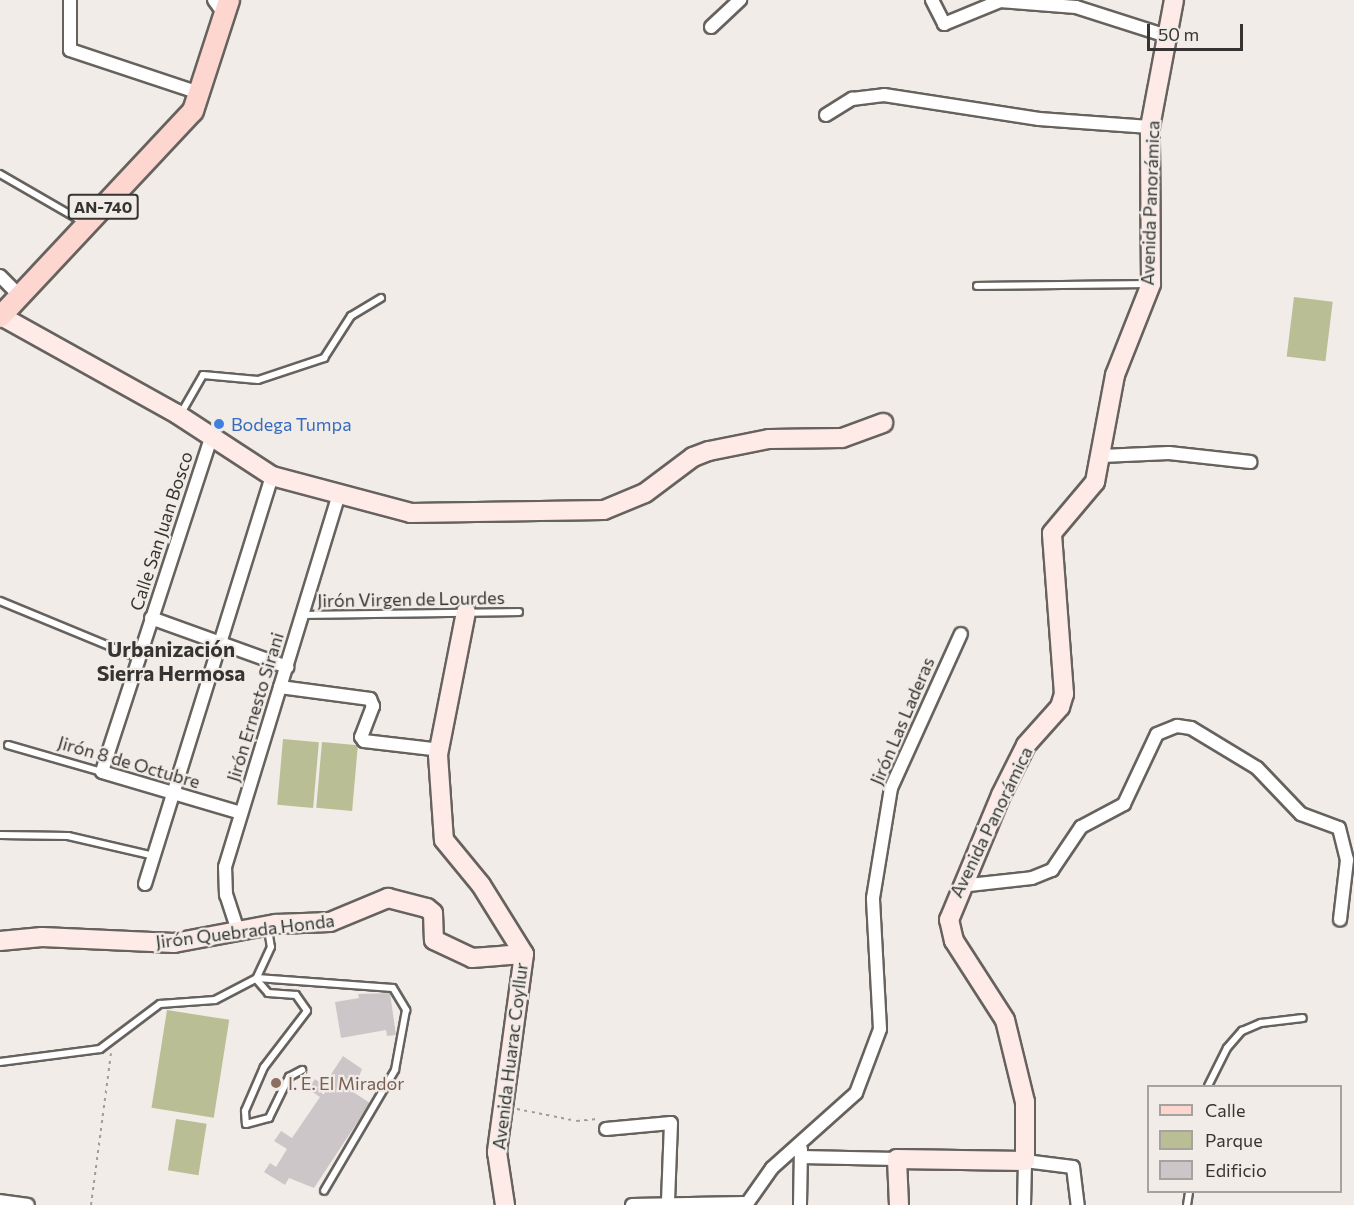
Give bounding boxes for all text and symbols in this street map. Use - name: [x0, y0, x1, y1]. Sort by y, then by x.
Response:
- scale bar: [1150, 12, 1246, 50]
- text: 50 m: [1158, 23, 1199, 45]
- street label: Avenida Panorámica: [1136, 120, 1164, 286]
- road number: AN-740: [67, 194, 139, 220]
- place label: Bodega Tumpa: [231, 413, 352, 435]
- marker: Bodega Tumpa: [212, 417, 226, 431]
- street label: Calle San Juan Bosco: [125, 449, 197, 613]
- street label: Jirón Virgen de Lourdes: [317, 587, 505, 611]
- street label: Jirón Ernesto Sirani: [222, 630, 288, 784]
- district label: Urbanización Sierra Hermosa: [97, 636, 245, 686]
- street label: Jirón Las Laderas: [865, 654, 939, 788]
- street label: Jirón 8 de Octubre: [55, 731, 203, 793]
- street label: Avenida Panorámica: [945, 743, 1037, 901]
- street label: Jirón Quebrada Honda: [154, 909, 336, 953]
- street label: Avenida Huarac Coyllur: [488, 961, 532, 1151]
- place label: I. E. El Mirador: [288, 1072, 404, 1094]
- marker: I. E. El Mirador: [269, 1076, 283, 1090]
- legend: [1147, 1085, 1342, 1193]
- text: Calle: [1205, 1099, 1245, 1121]
- text: Parque: [1205, 1129, 1263, 1151]
- text: Edificio: [1205, 1159, 1267, 1181]

